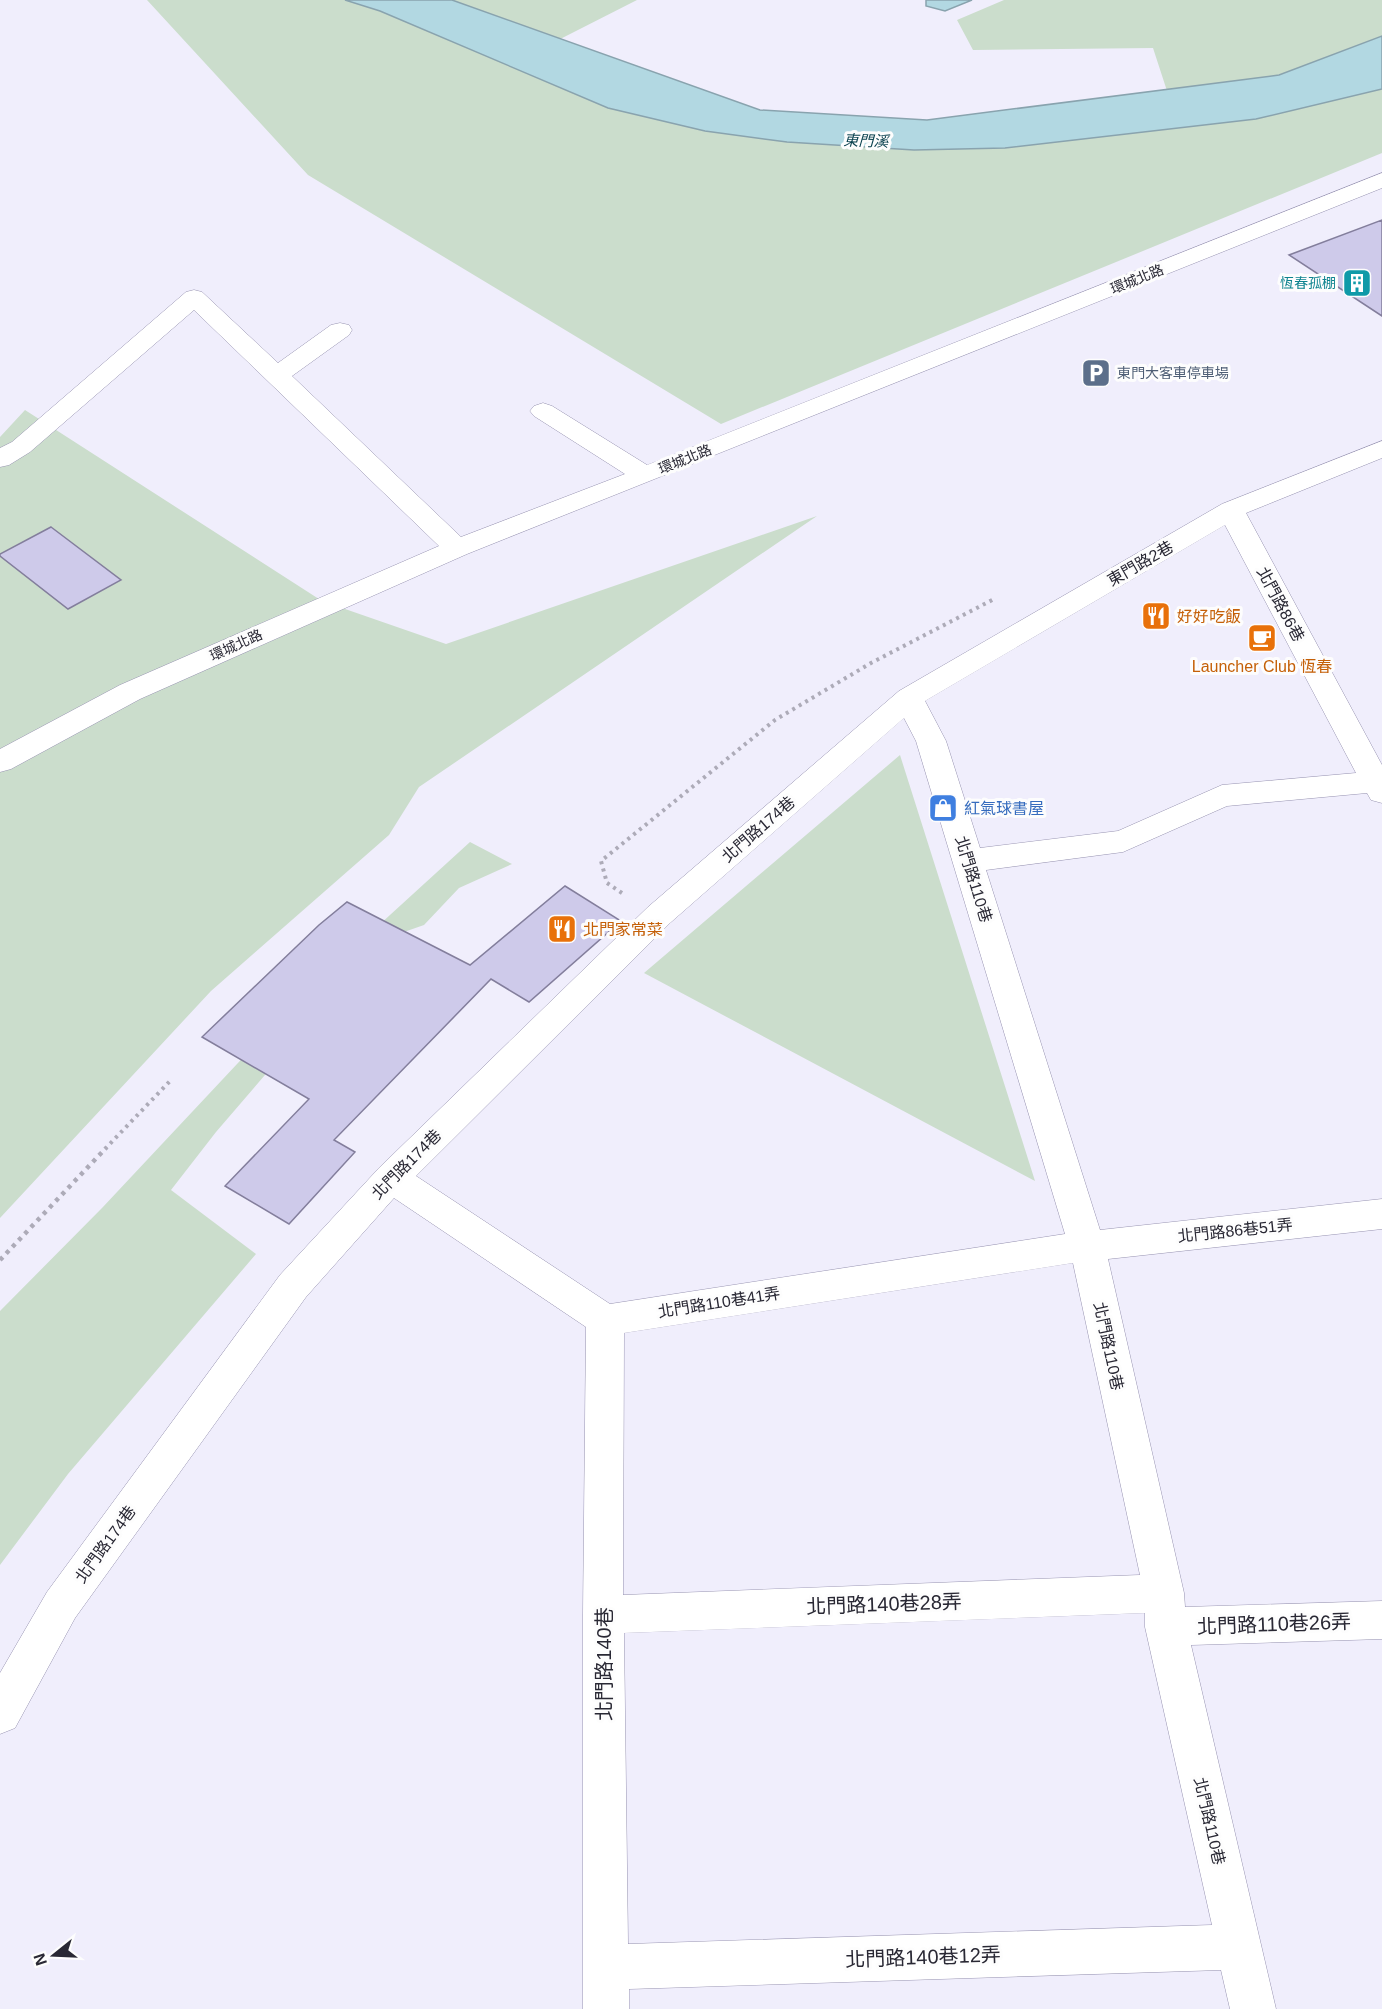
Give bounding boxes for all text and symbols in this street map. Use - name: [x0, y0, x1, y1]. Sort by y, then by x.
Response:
- water label: 東門溪: [843, 131, 891, 150]
- street label: 環城北路: [1108, 261, 1166, 297]
- building icon: 恆春孤棚: [1341, 267, 1373, 299]
- place label: 恆春孤棚: [1280, 275, 1336, 291]
- parking icon: 東門大客車停車場: [1080, 357, 1112, 389]
- place label: 東門大客車停車場: [1117, 365, 1229, 381]
- street label: 環城北路: [656, 441, 714, 477]
- street label: 東門路2巷: [1104, 538, 1176, 589]
- street label: 北門路86巷: [1254, 564, 1307, 644]
- restaurant icon: 好好吃飯: [1140, 600, 1172, 632]
- place label: 好好吃飯: [1177, 607, 1241, 625]
- cafe icon: Launcher Club 恆春: [1246, 622, 1278, 654]
- street label: 環城北路: [207, 626, 265, 664]
- place label: Launcher Club 恆春: [1192, 658, 1332, 675]
- shop icon: 紅氣球書屋: [927, 792, 959, 824]
- street label: 北門路174巷: [719, 793, 798, 866]
- place label: 紅氣球書屋: [964, 800, 1044, 817]
- street label: 北門路110巷: [952, 834, 995, 924]
- restaurant icon: 北門家常菜: [546, 913, 578, 945]
- place label: 北門家常菜: [583, 921, 663, 938]
- street label: 北門路174巷: [368, 1126, 444, 1202]
- street label: 北門路86巷51弄: [1177, 1216, 1293, 1245]
- street label: 北門路110巷41弄: [657, 1284, 781, 1321]
- street label: 北門路110巷: [1091, 1301, 1126, 1392]
- street label: 北門路174巷: [72, 1503, 139, 1586]
- street label: 北門路140巷28弄: [806, 1590, 962, 1618]
- street label: 北門路140巷: [593, 1607, 615, 1721]
- street label: 北門路110巷26弄: [1197, 1610, 1351, 1638]
- street label: 北門路110巷: [1191, 1776, 1228, 1867]
- north arrow: [24, 1925, 84, 1985]
- street label: 北門路140巷12弄: [845, 1943, 1001, 1971]
- text: N: [30, 1951, 50, 1968]

